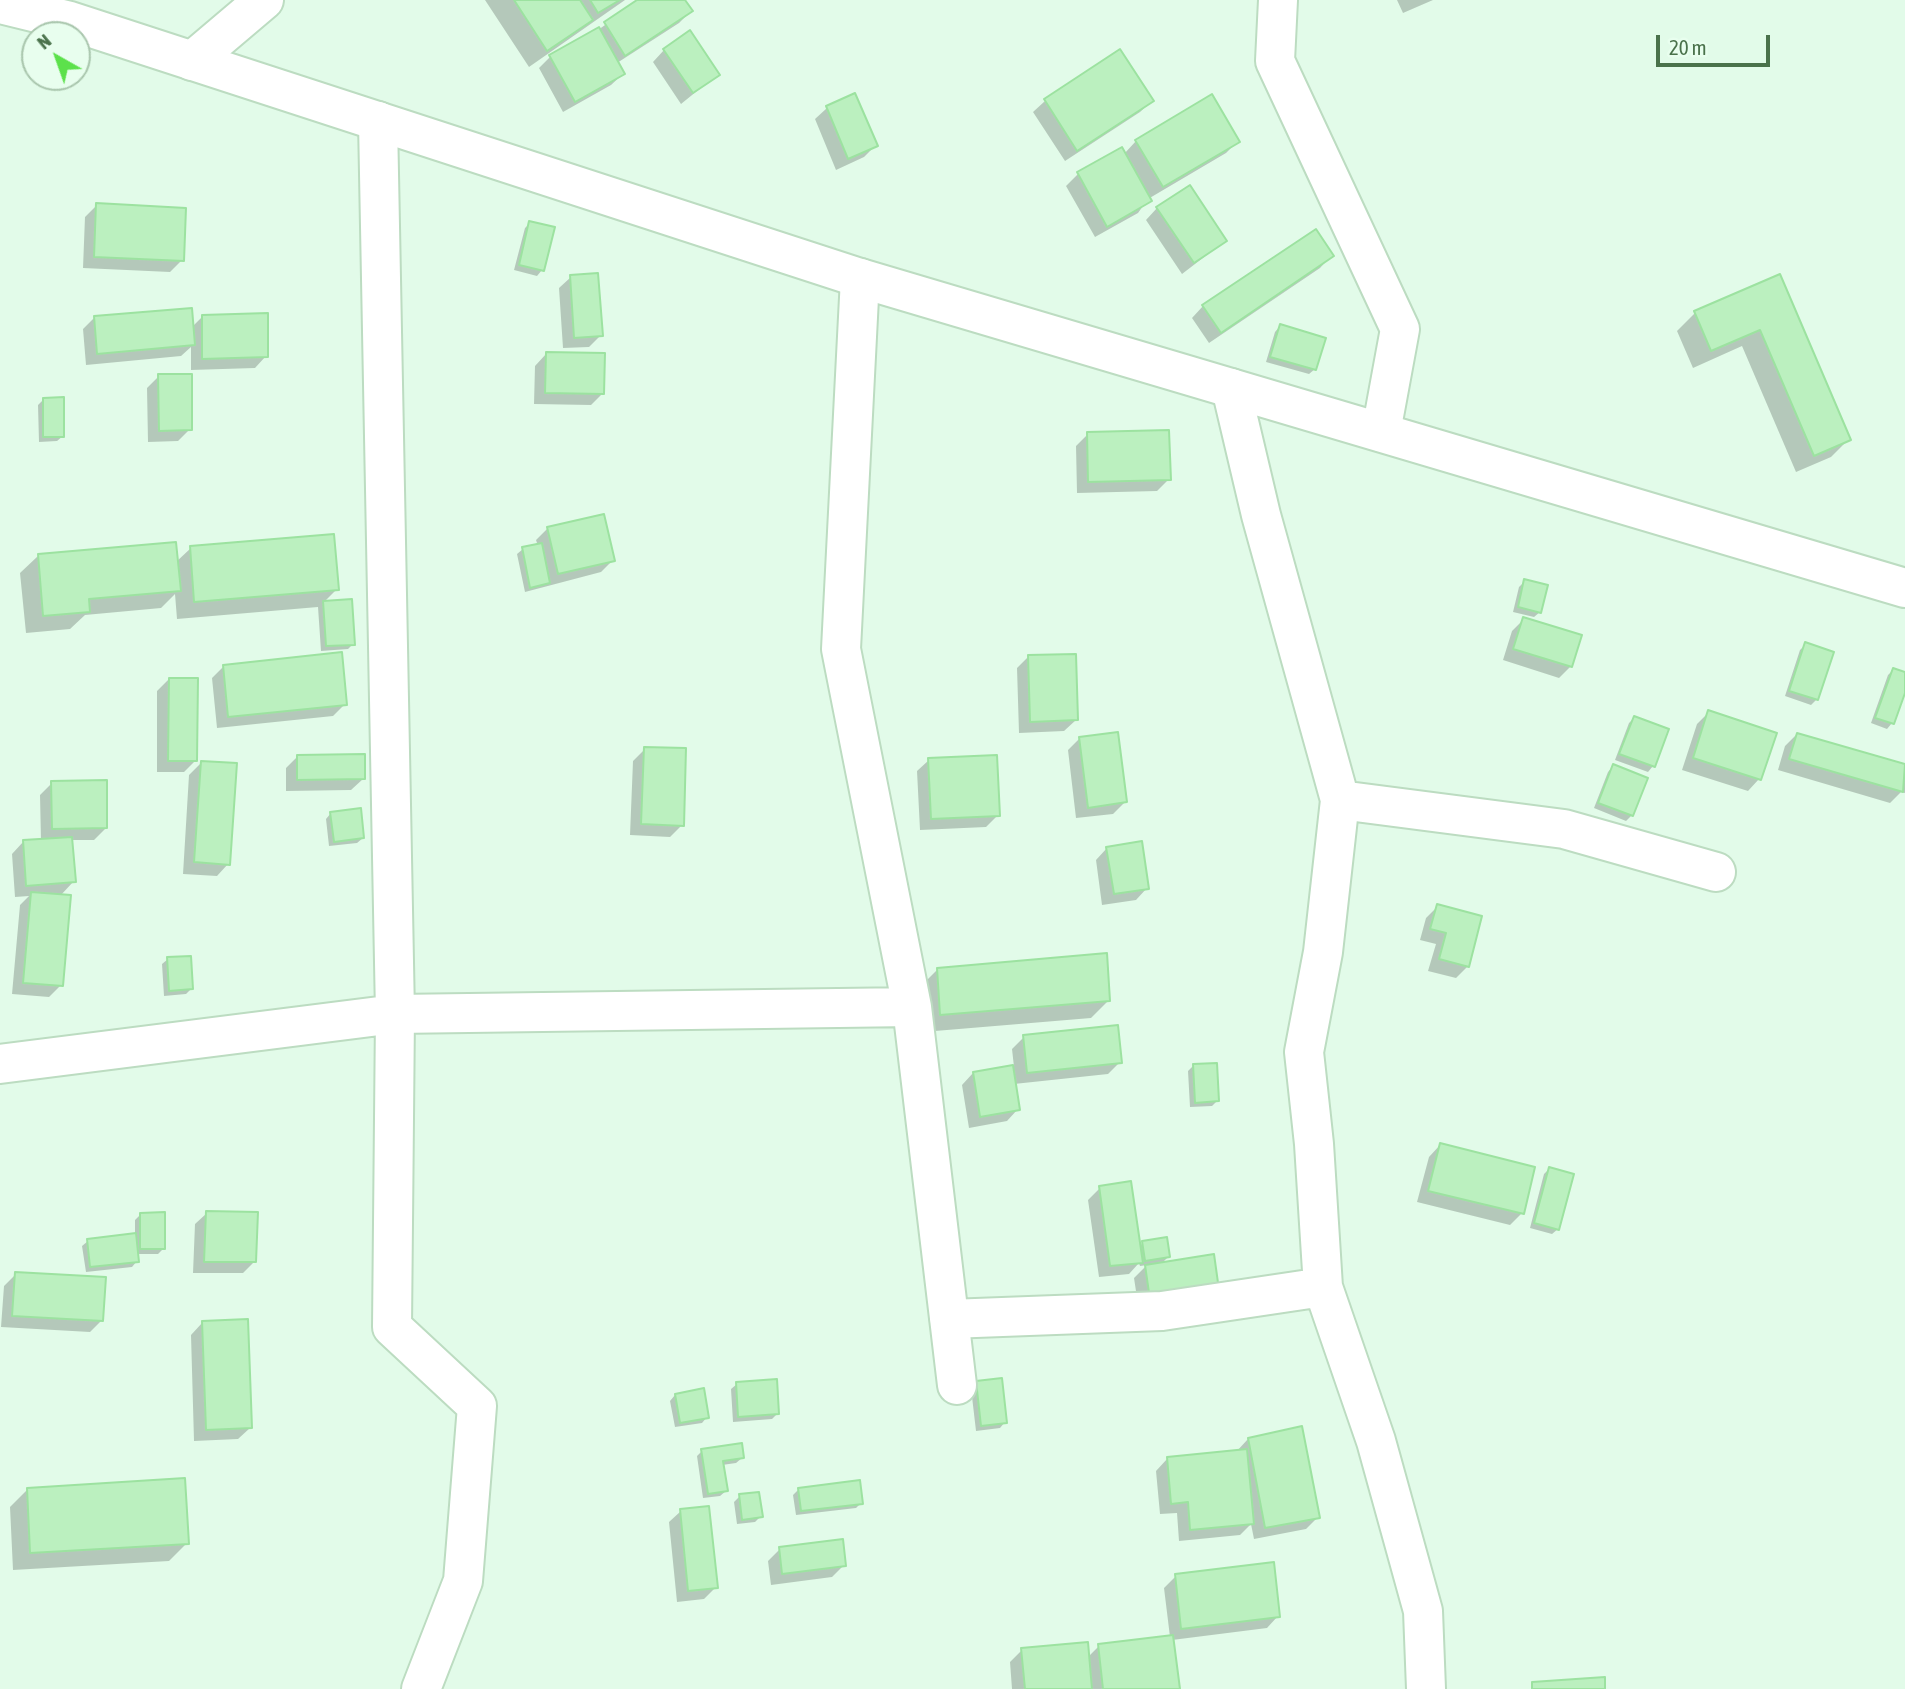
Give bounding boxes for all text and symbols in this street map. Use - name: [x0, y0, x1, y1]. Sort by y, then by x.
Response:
- north arrow: [21, 21, 91, 91]
- scale bar: [1660, 21, 1774, 65]
- text: N: [32, 29, 55, 53]
- text: 20 m: [1669, 35, 1707, 59]

